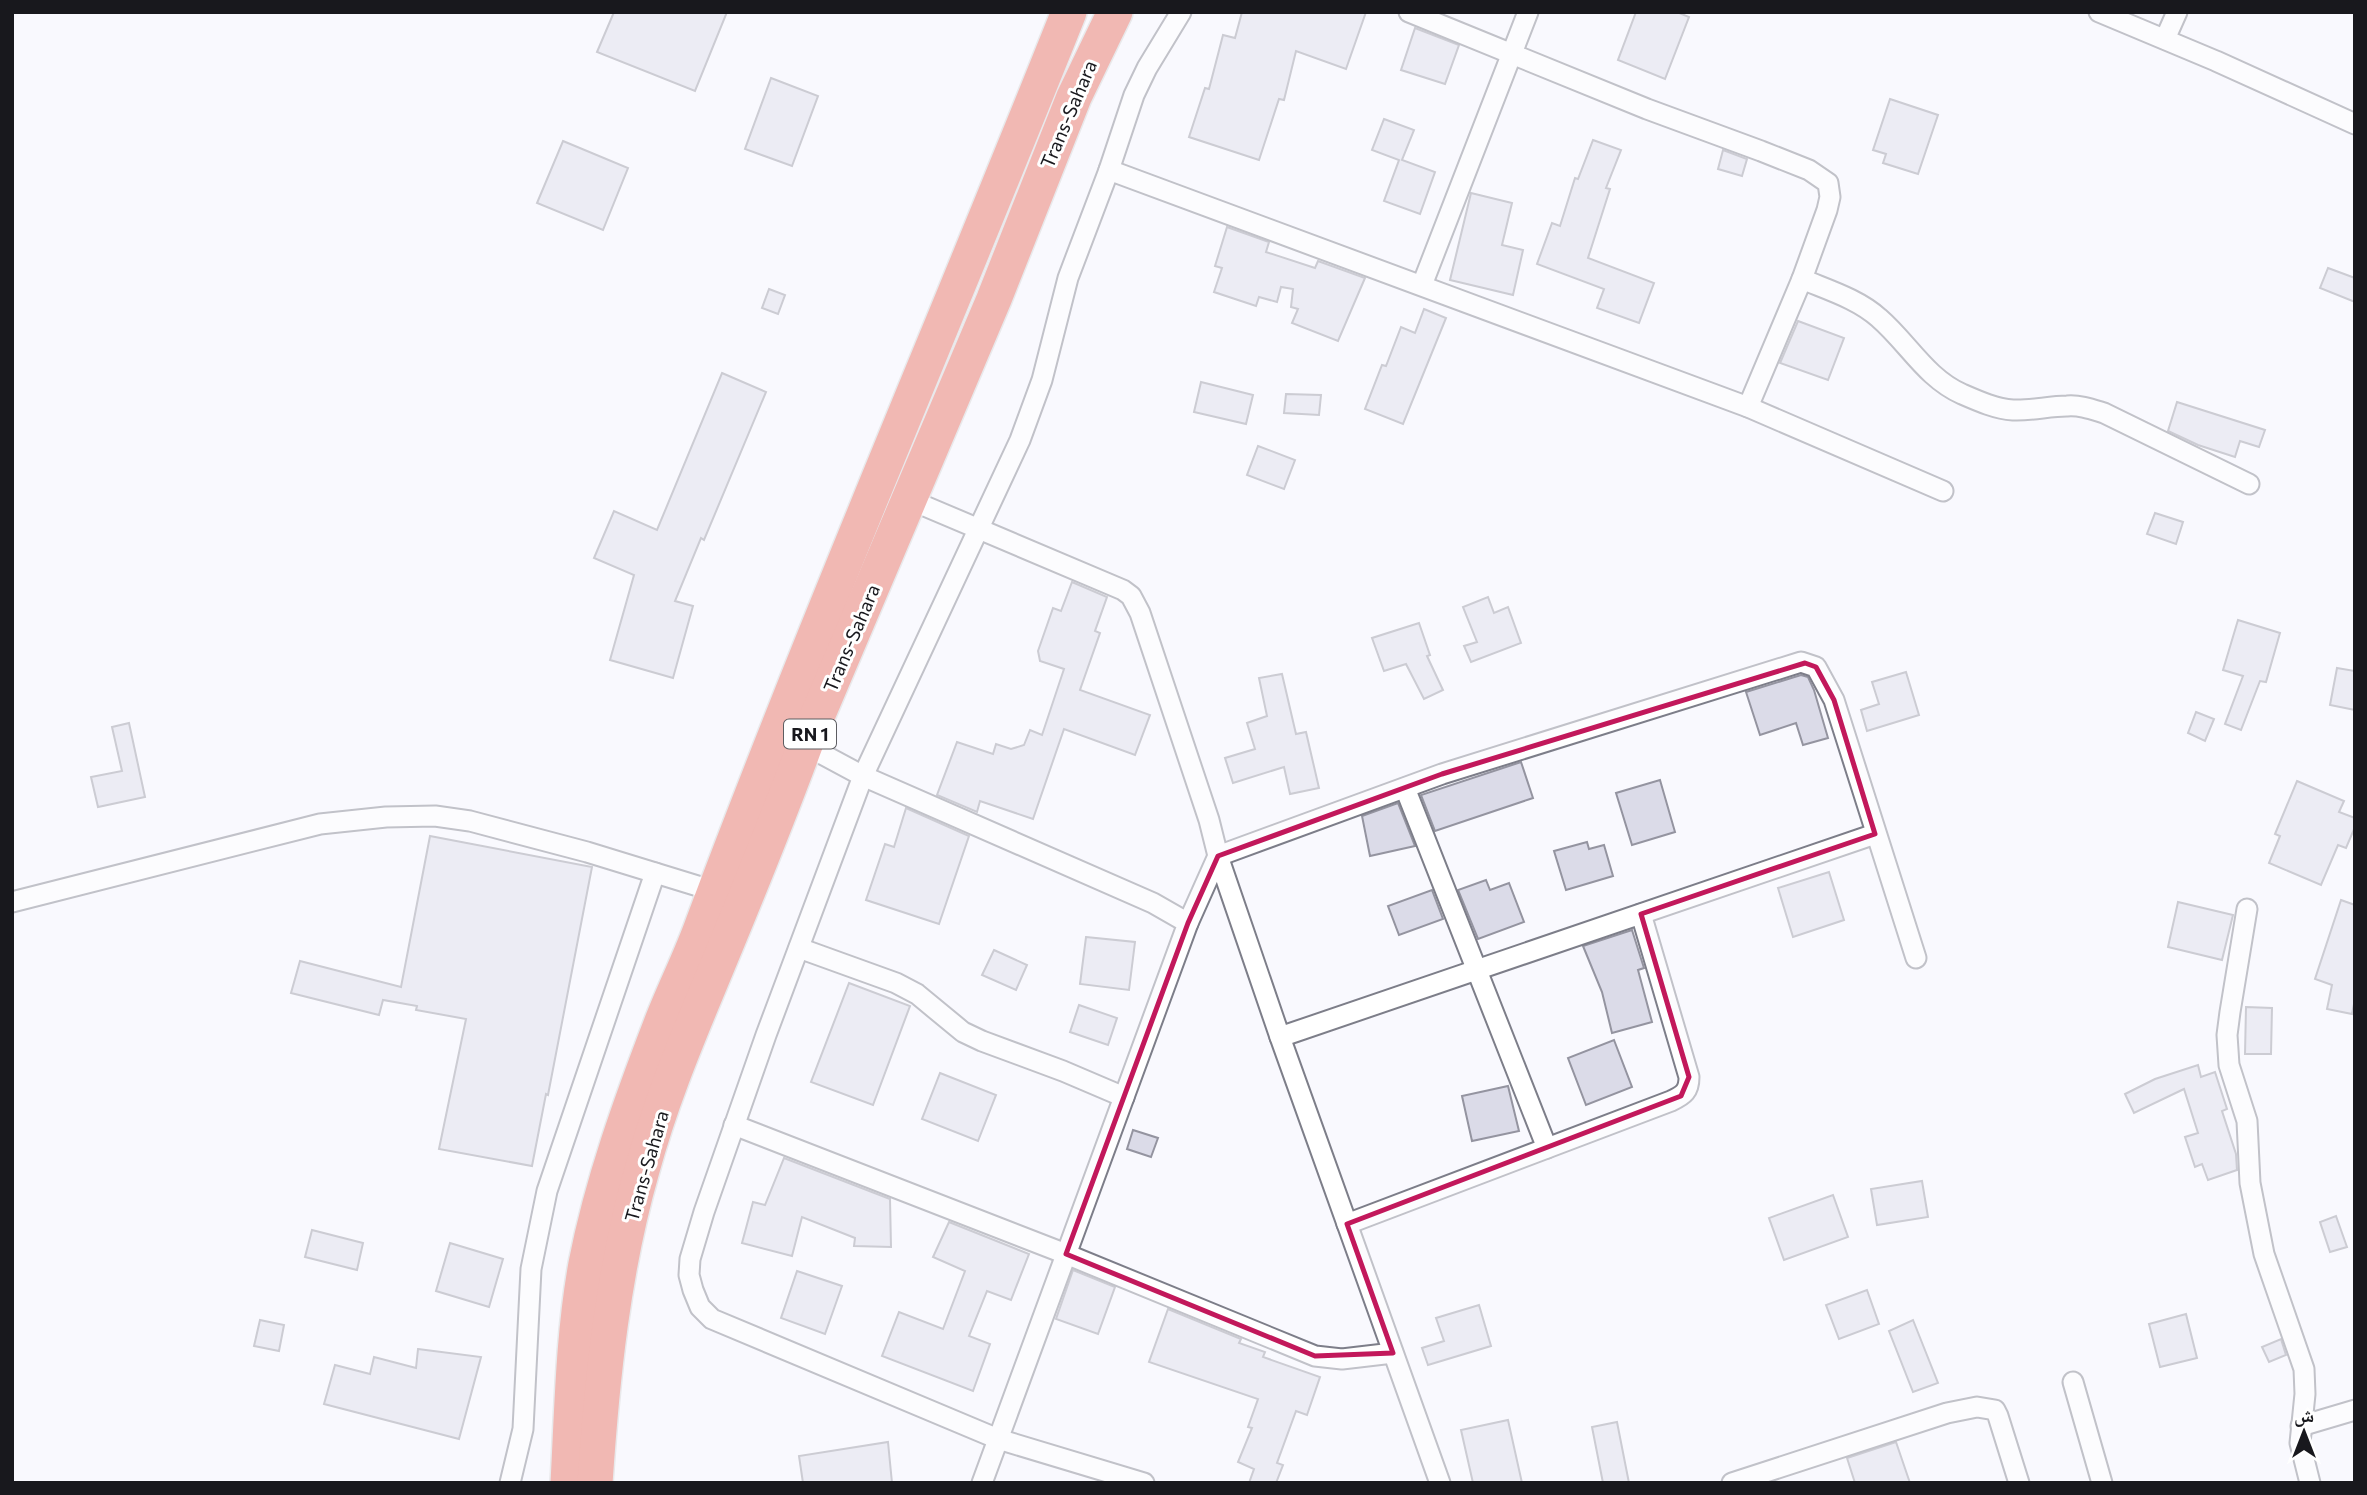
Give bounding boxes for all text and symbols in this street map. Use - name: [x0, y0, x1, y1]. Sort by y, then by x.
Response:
- street label: Trans-Sahara: [1035, 57, 1101, 171]
- street label: Trans-Sahara: [818, 581, 884, 695]
- road number: RN 1: [784, 720, 836, 748]
- street label: Trans-Sahara: [619, 1108, 673, 1224]
- north arrow: [2269, 1397, 2339, 1467]
- text: ش: [2294, 1403, 2314, 1427]

